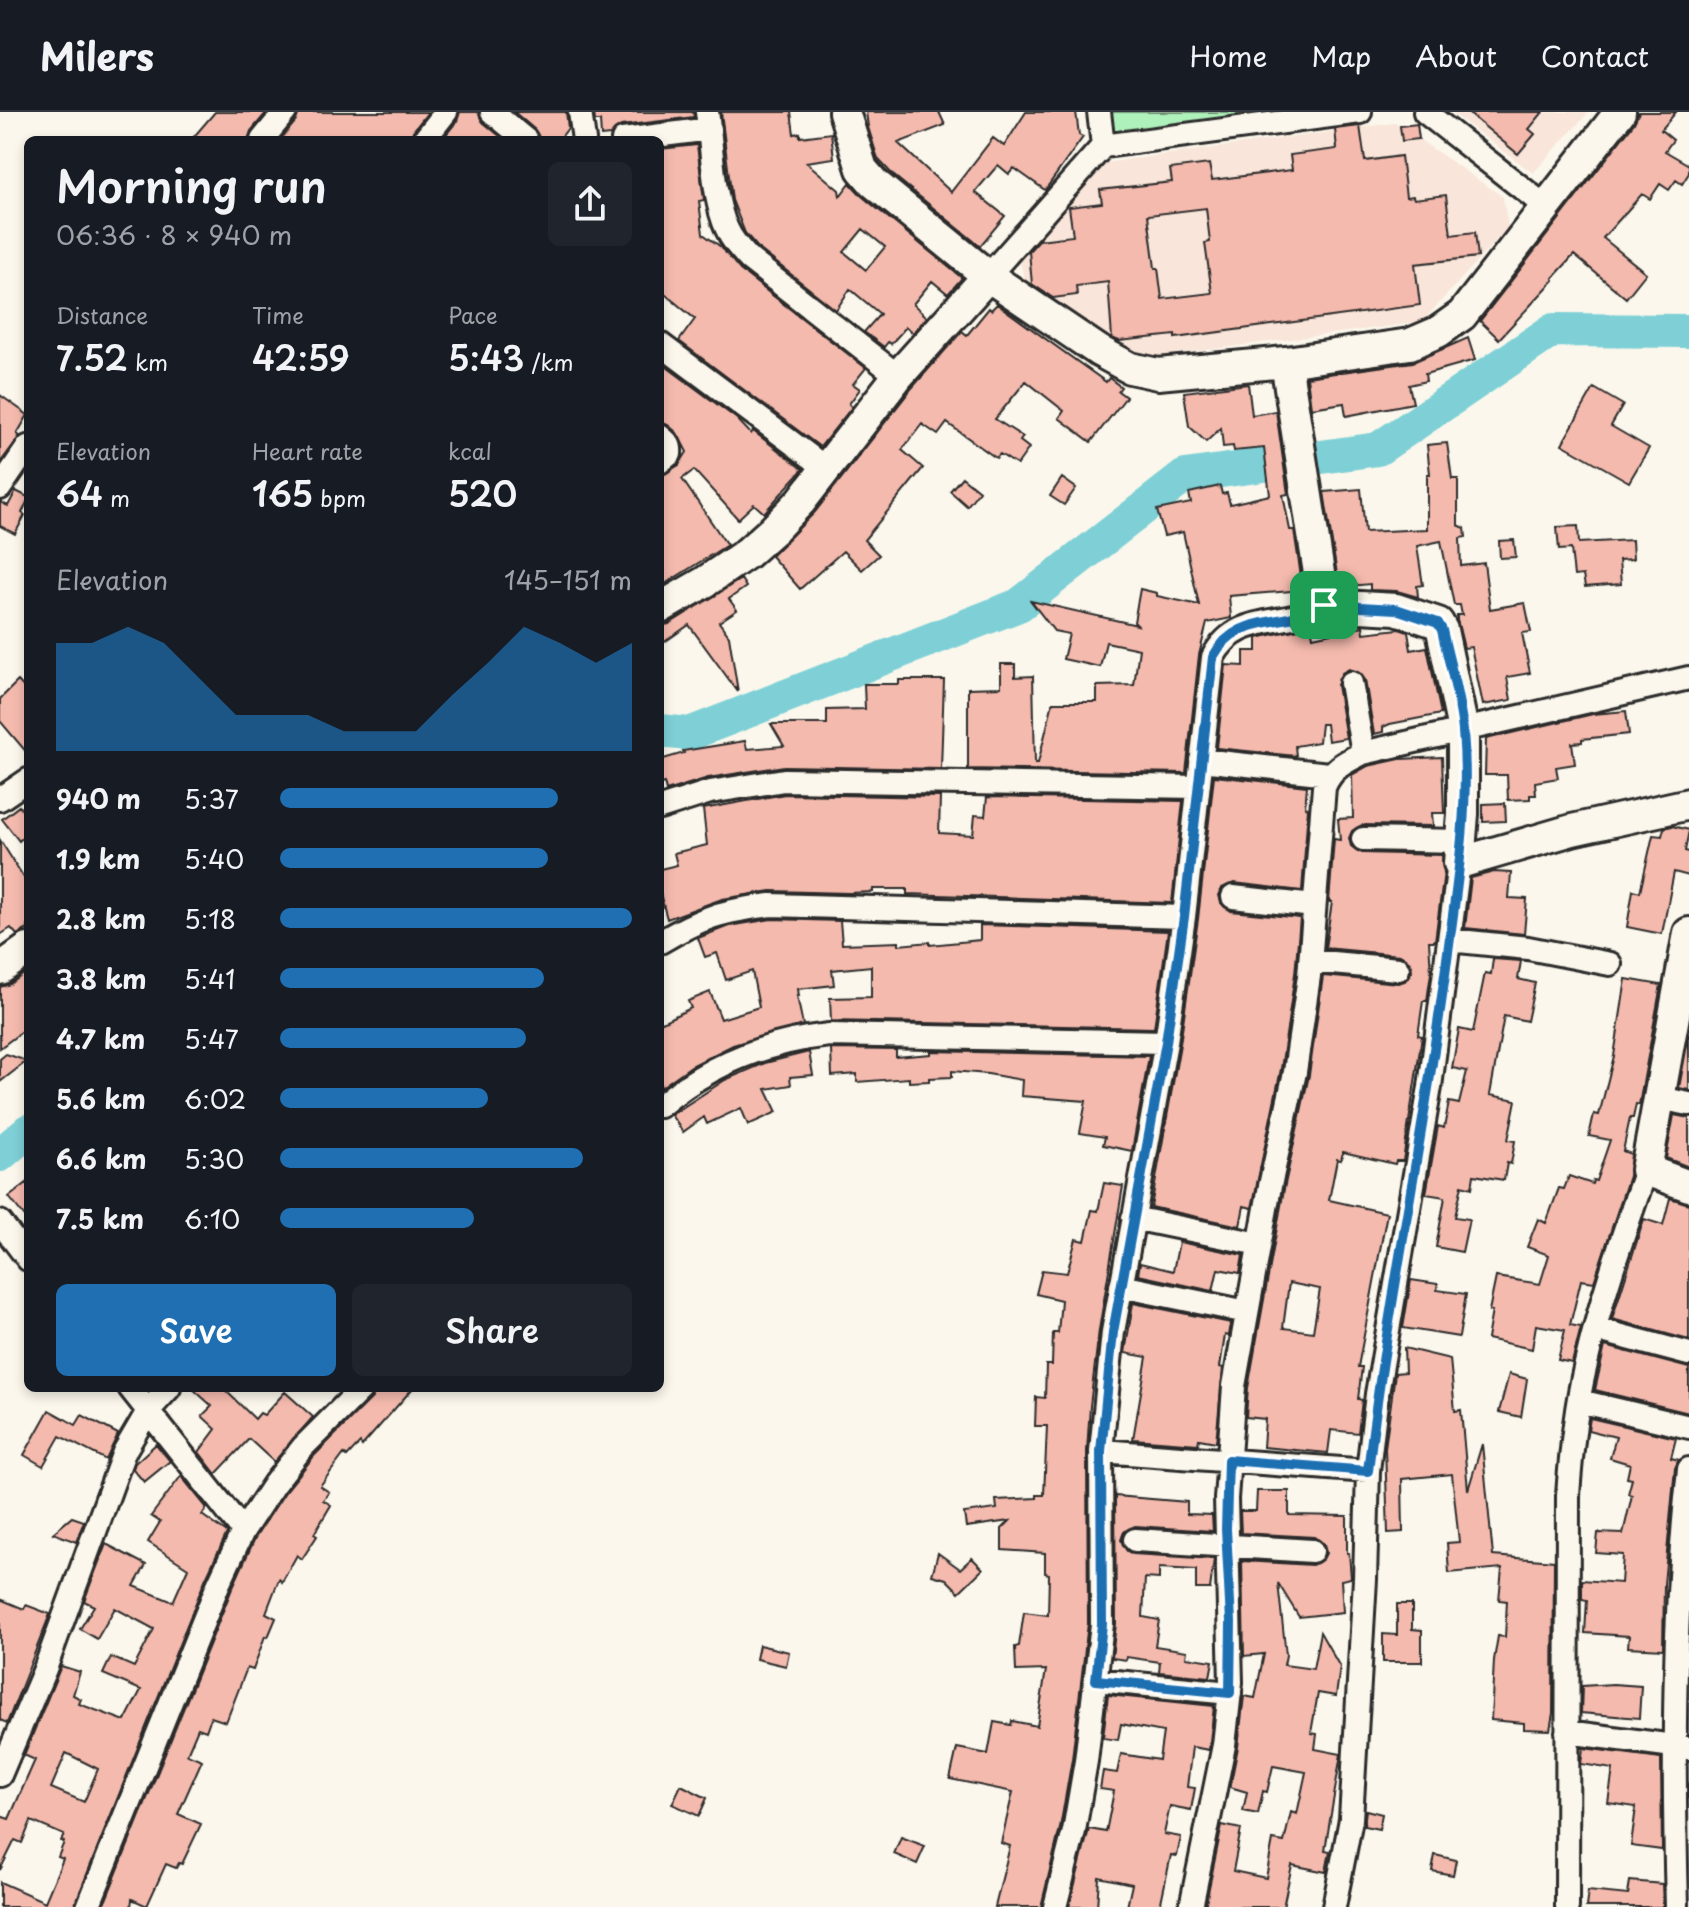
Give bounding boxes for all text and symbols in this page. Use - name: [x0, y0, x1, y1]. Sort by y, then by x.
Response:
- text: Milers: [40, 27, 154, 84]
- text: Home: [1189, 34, 1267, 77]
- text: Map: [1311, 34, 1371, 77]
- text: About: [1415, 34, 1497, 77]
- text: Contact: [1541, 34, 1649, 77]
- text: Morning run: [56, 152, 327, 218]
- button: share: [548, 162, 632, 246]
- text: 06:36 · 8 × 940 m: [56, 215, 292, 254]
- text: Distance: [56, 298, 148, 331]
- text: Time: [252, 298, 304, 331]
- text: Pace: [448, 298, 498, 331]
- text: 7.52: [56, 331, 128, 383]
- text: 42:59: [252, 331, 350, 383]
- text: 5:43: [448, 331, 524, 383]
- text: km: [128, 345, 168, 378]
- text: /km: [524, 345, 574, 378]
- text: Elevation: [56, 434, 151, 467]
- text: Heart rate: [252, 434, 363, 467]
- text: kcal: [448, 434, 492, 467]
- text: 64: [56, 467, 103, 519]
- text: 165: [252, 467, 313, 519]
- text: 520: [448, 467, 517, 519]
- text: m: [103, 481, 130, 514]
- text: bpm: [313, 481, 366, 514]
- text: Elevation: [56, 560, 168, 599]
- text: 145–151 m: [504, 560, 632, 599]
- pin: [1290, 571, 1358, 639]
- icon: arrive: [1302, 583, 1346, 627]
- text: 940 m: [56, 779, 141, 818]
- text: 5:37: [184, 779, 239, 818]
- text: 1.9 km: [56, 839, 140, 878]
- text: 5:40: [184, 839, 244, 878]
- text: 2.8 km: [56, 899, 146, 938]
- text: 5:18: [184, 899, 236, 938]
- text: 3.8 km: [56, 959, 147, 998]
- text: 5:41: [184, 959, 235, 998]
- text: 4.7 km: [56, 1019, 145, 1058]
- text: 5:47: [184, 1019, 239, 1058]
- text: 5.6 km: [56, 1079, 146, 1118]
- text: 6:02: [184, 1079, 246, 1118]
- text: 6.6 km: [56, 1139, 147, 1178]
- text: 5:30: [184, 1139, 244, 1178]
- text: 7.5 km: [56, 1199, 144, 1238]
- text: 6:10: [184, 1199, 240, 1238]
- button: Save: [56, 1284, 336, 1376]
- button: Share: [352, 1284, 632, 1376]

